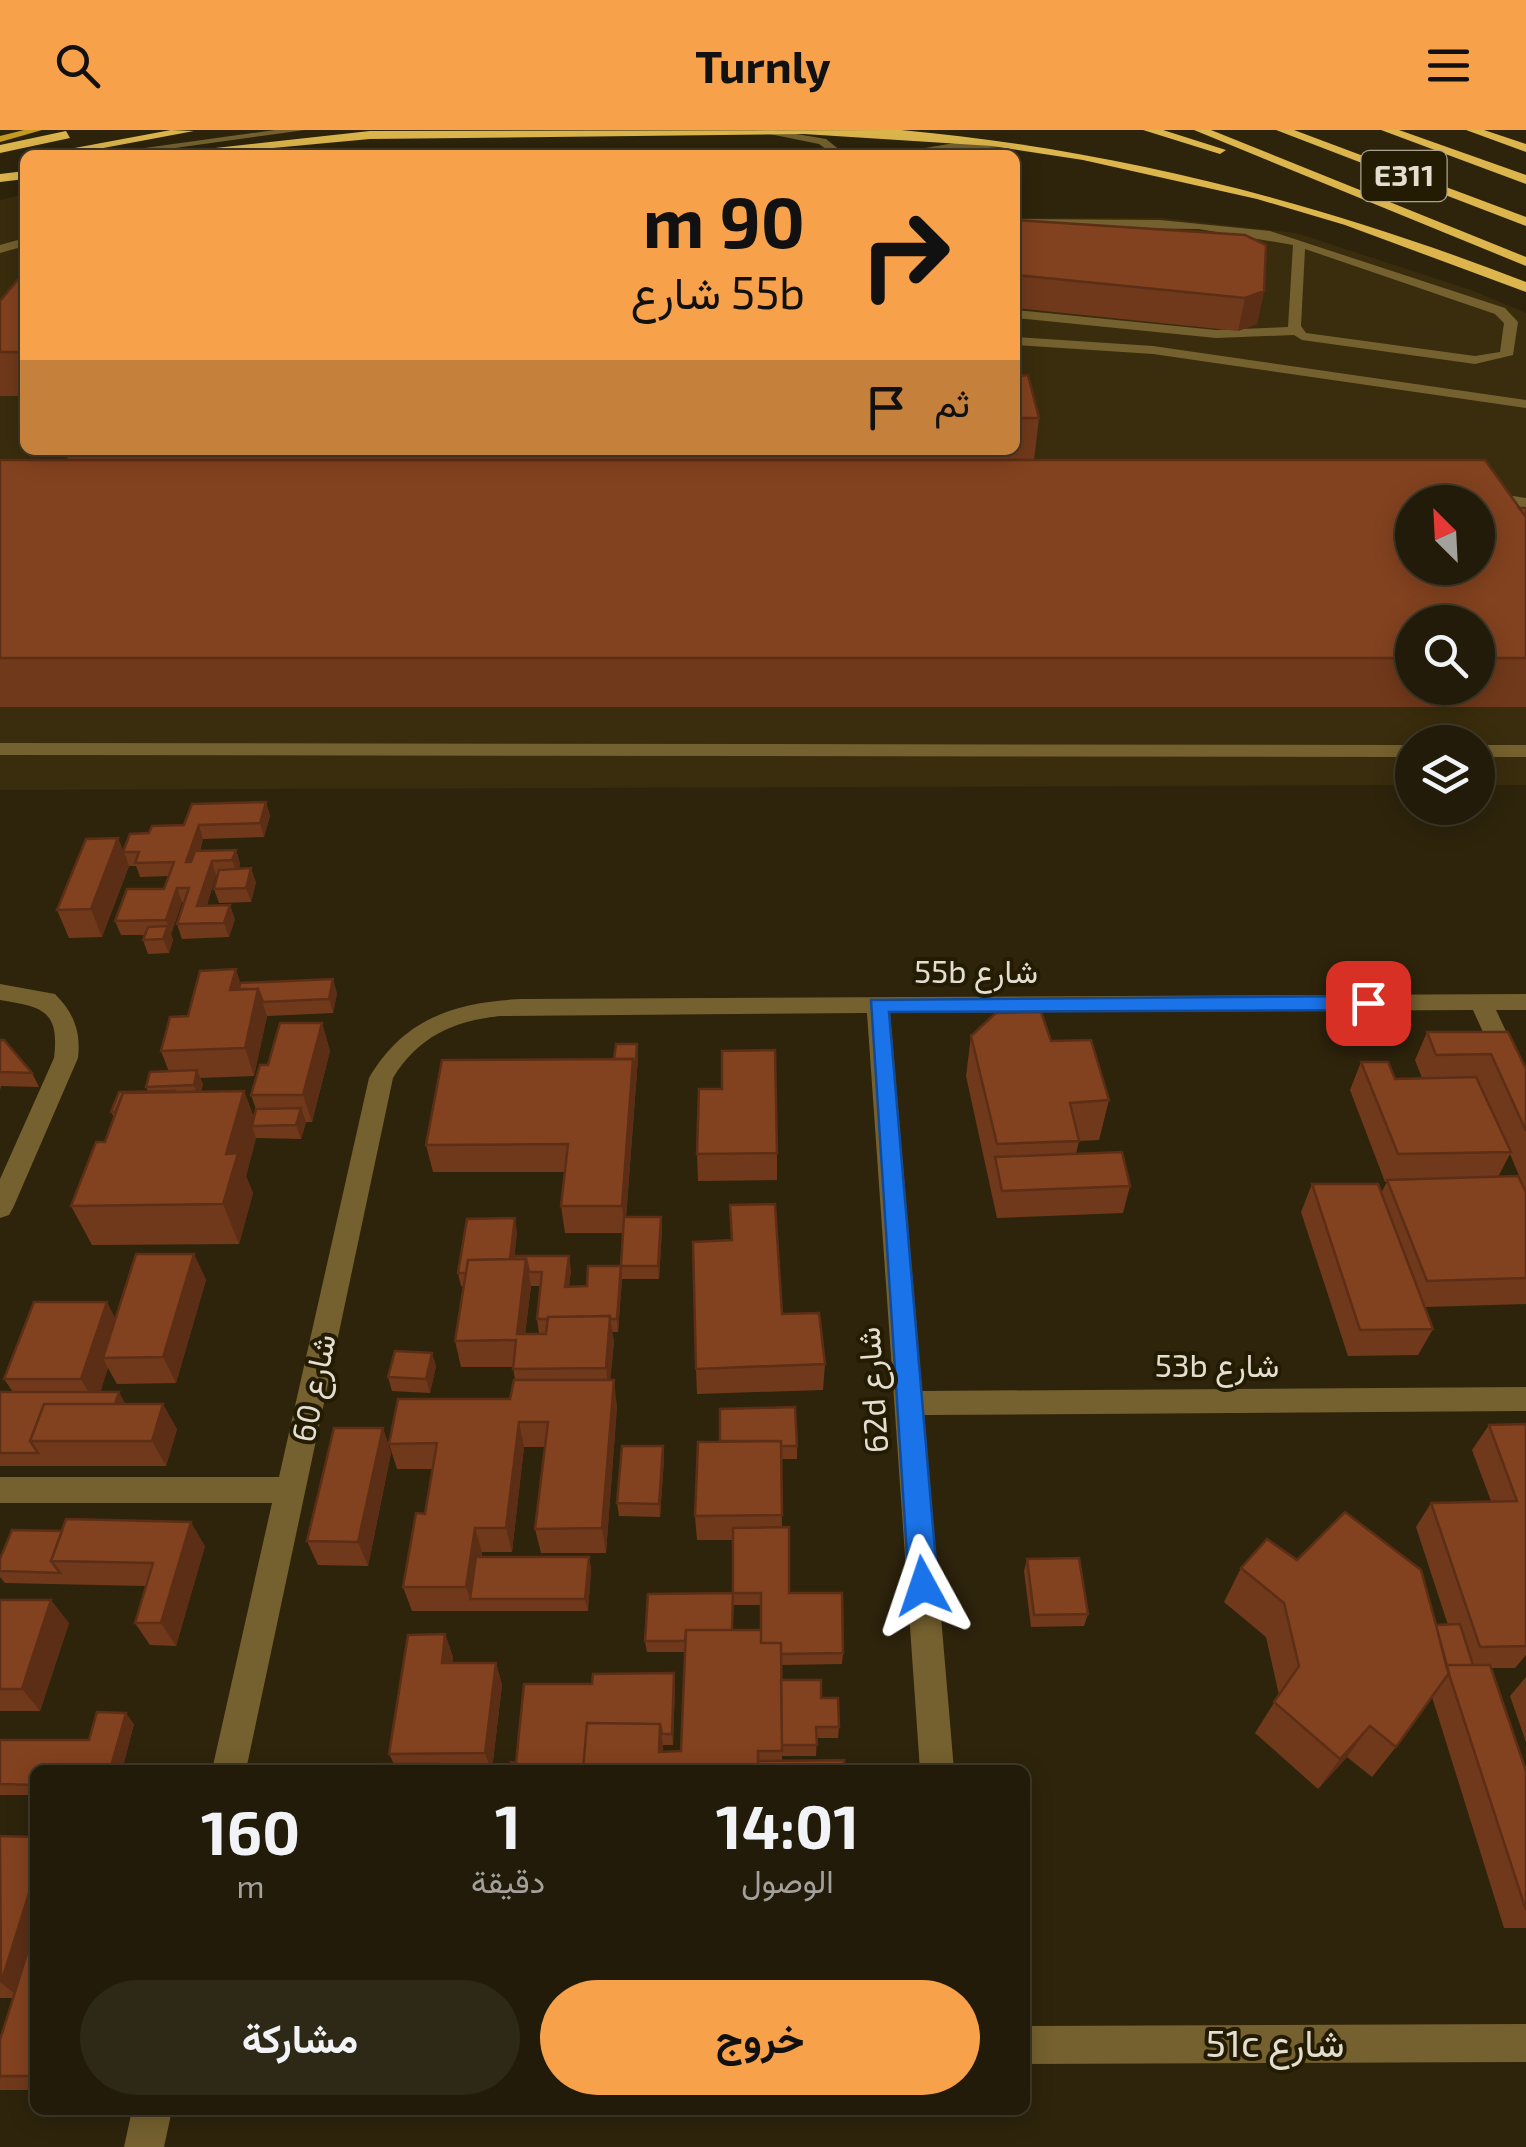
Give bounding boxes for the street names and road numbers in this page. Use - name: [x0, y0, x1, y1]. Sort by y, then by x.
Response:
- road number: E311: [1362, 151, 1446, 201]
- street label: 55b شارع: [914, 951, 1038, 994]
- street label: 62d شارع: [848, 1326, 899, 1454]
- street label: شارع 60: [282, 1330, 347, 1446]
- street label: 53b شارع: [1155, 1345, 1279, 1388]
- street label: 51c شارع: [1206, 2019, 1345, 2070]

